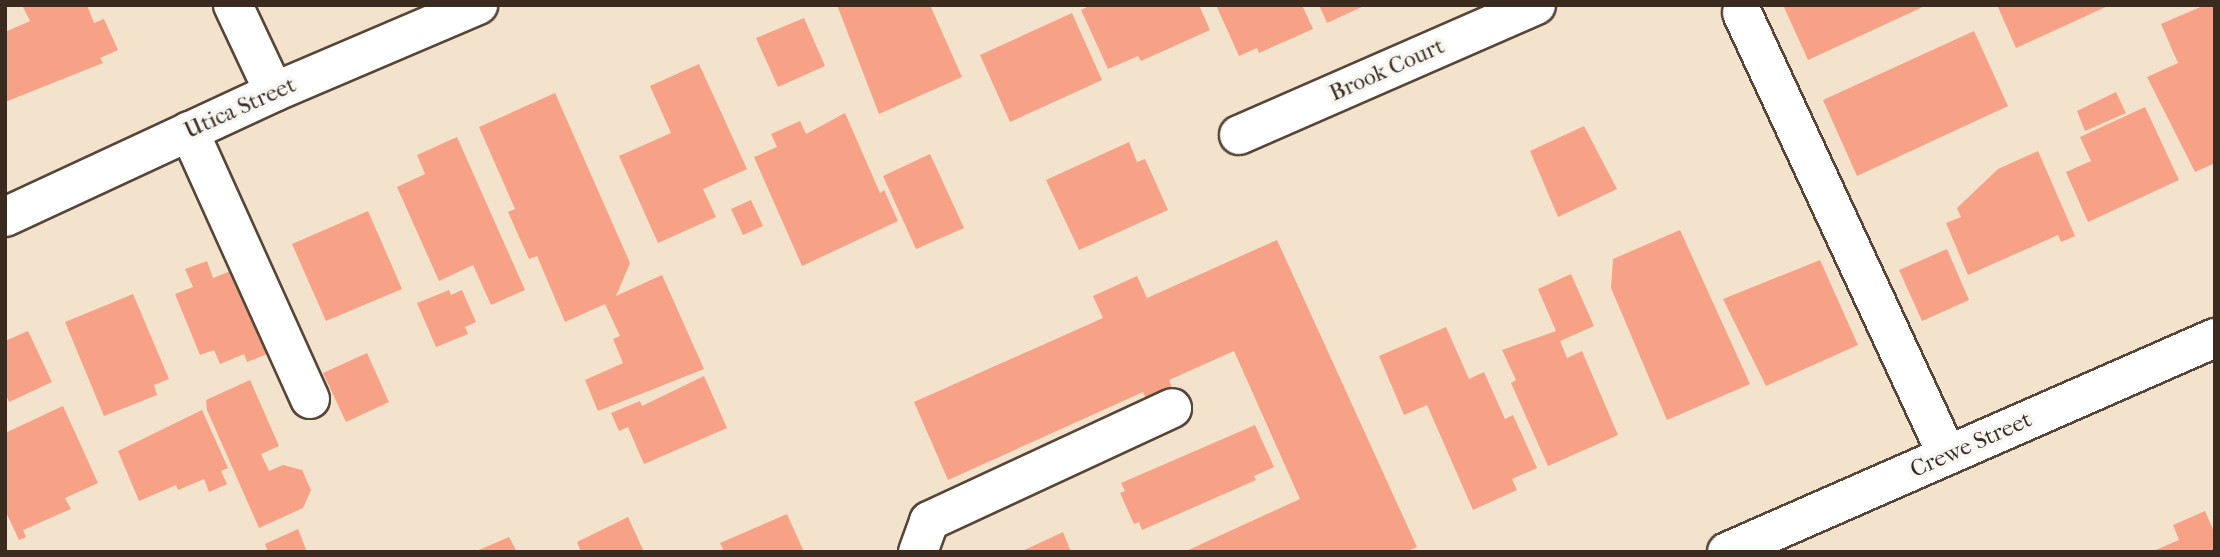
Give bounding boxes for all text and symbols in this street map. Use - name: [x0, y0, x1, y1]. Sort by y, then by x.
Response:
- street label: Brook Court: [1325, 32, 1449, 108]
- street label: Utica Street: [180, 71, 300, 145]
- street label: Crewe Street: [1906, 406, 2036, 484]

